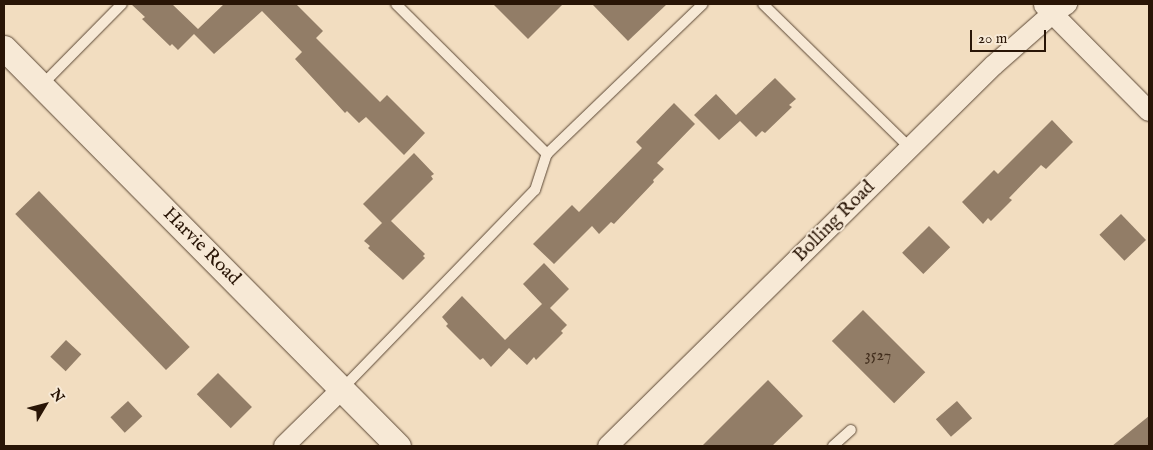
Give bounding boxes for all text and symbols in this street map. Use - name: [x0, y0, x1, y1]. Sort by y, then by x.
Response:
- scale bar: [973, 20, 1049, 52]
- text: 20 m: [978, 29, 1007, 48]
- street label: Bolling Road: [790, 177, 880, 267]
- street label: Harvie Road: [157, 203, 245, 291]
- house number: 3527: [865, 346, 891, 366]
- north arrow: [20, 380, 70, 430]
- text: N: [46, 386, 68, 406]

